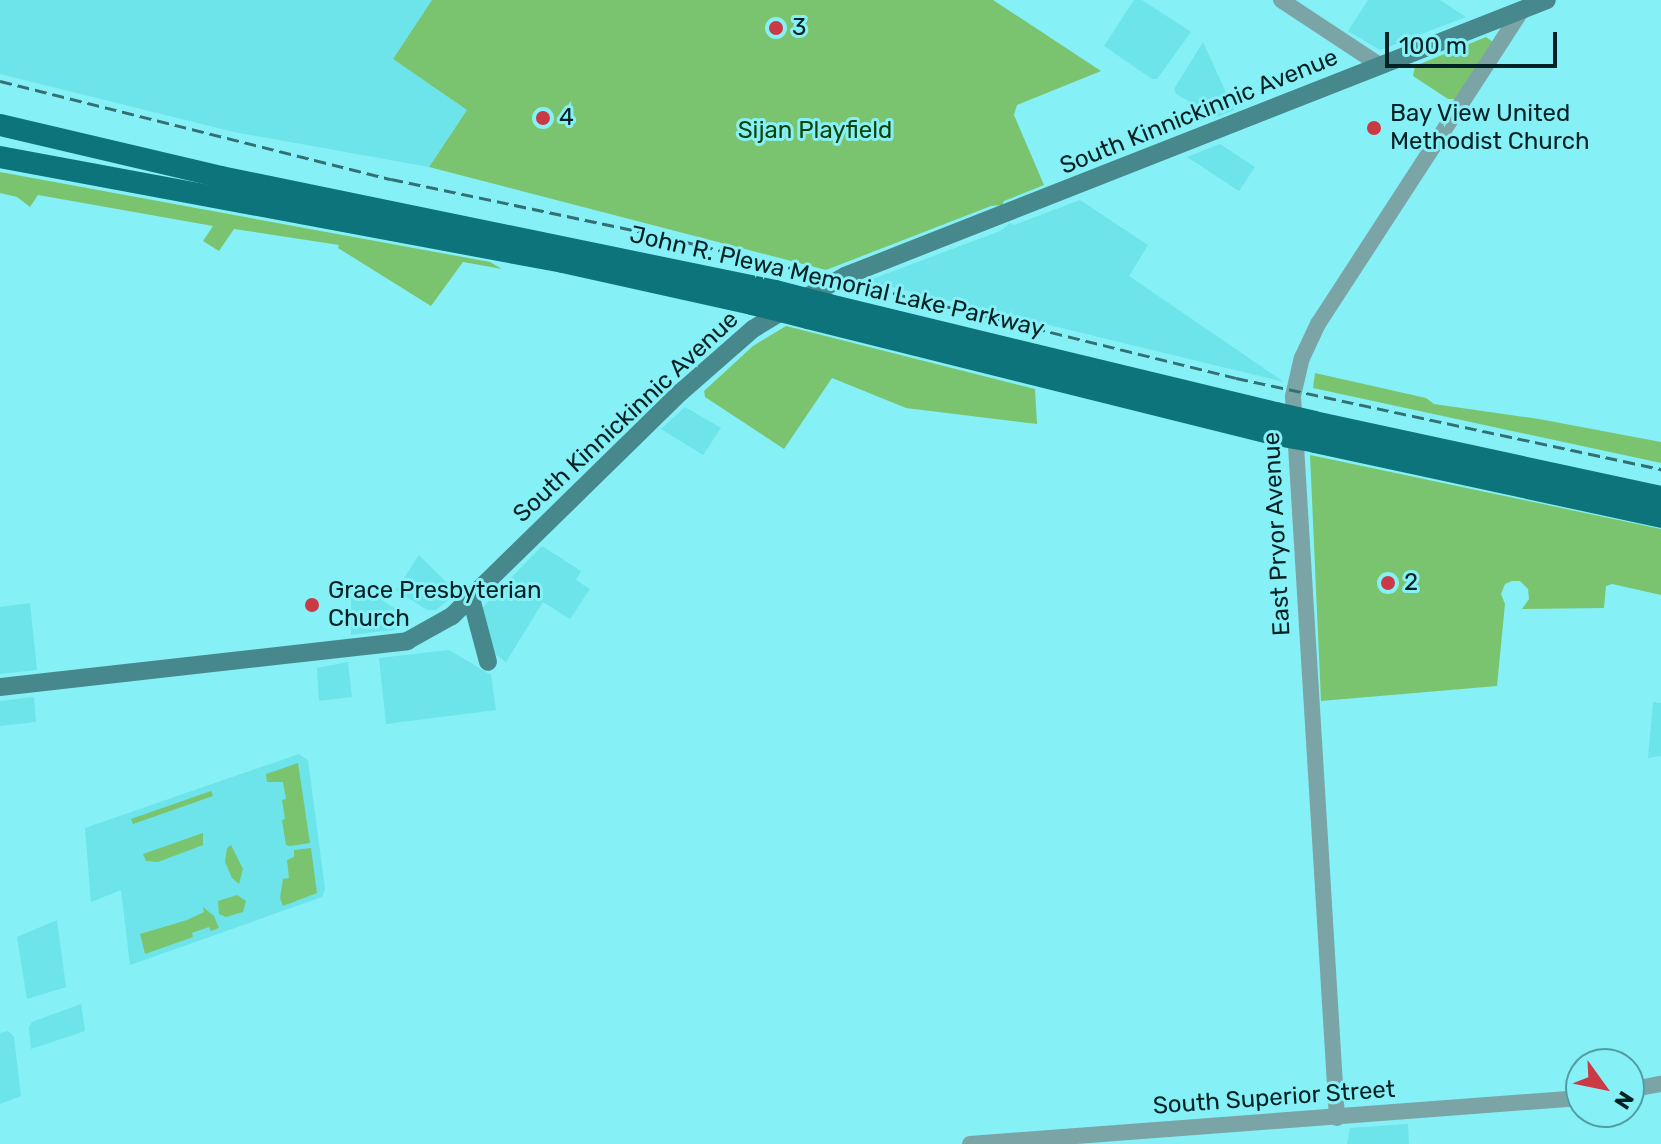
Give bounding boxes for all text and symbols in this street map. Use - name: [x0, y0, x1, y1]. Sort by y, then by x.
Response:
- place label: 3: [792, 14, 806, 42]
- scale bar: [1389, 16, 1561, 66]
- marker: 3: [767, 19, 785, 37]
- text: 100 m: [1399, 32, 1467, 60]
- street label: South Kinnickinnic Avenue: [1056, 43, 1342, 181]
- place label: Bay View United Methodist Church: [1390, 100, 1590, 156]
- place label: 4: [559, 104, 574, 132]
- marker: 4: [534, 109, 552, 127]
- park label: Sijan Playfield: [738, 117, 892, 145]
- marker: Bay View United Methodist Church: [1365, 119, 1383, 137]
- street label: John R. Plewa Memorial Lake Parkway: [627, 220, 1047, 344]
- street label: South Kinnickinnic Avenue: [507, 305, 745, 529]
- street label: East Pryor Avenue: [1257, 431, 1297, 637]
- place label: 2: [1404, 569, 1418, 597]
- marker: 2: [1379, 574, 1397, 592]
- place label: Grace Presbyterian Church: [328, 577, 542, 633]
- marker: Grace Presbyterian Church: [303, 596, 321, 614]
- north arrow: [1565, 1048, 1645, 1128]
- street label: South Superior Street: [1152, 1075, 1396, 1121]
- text: N: [1608, 1086, 1640, 1114]

